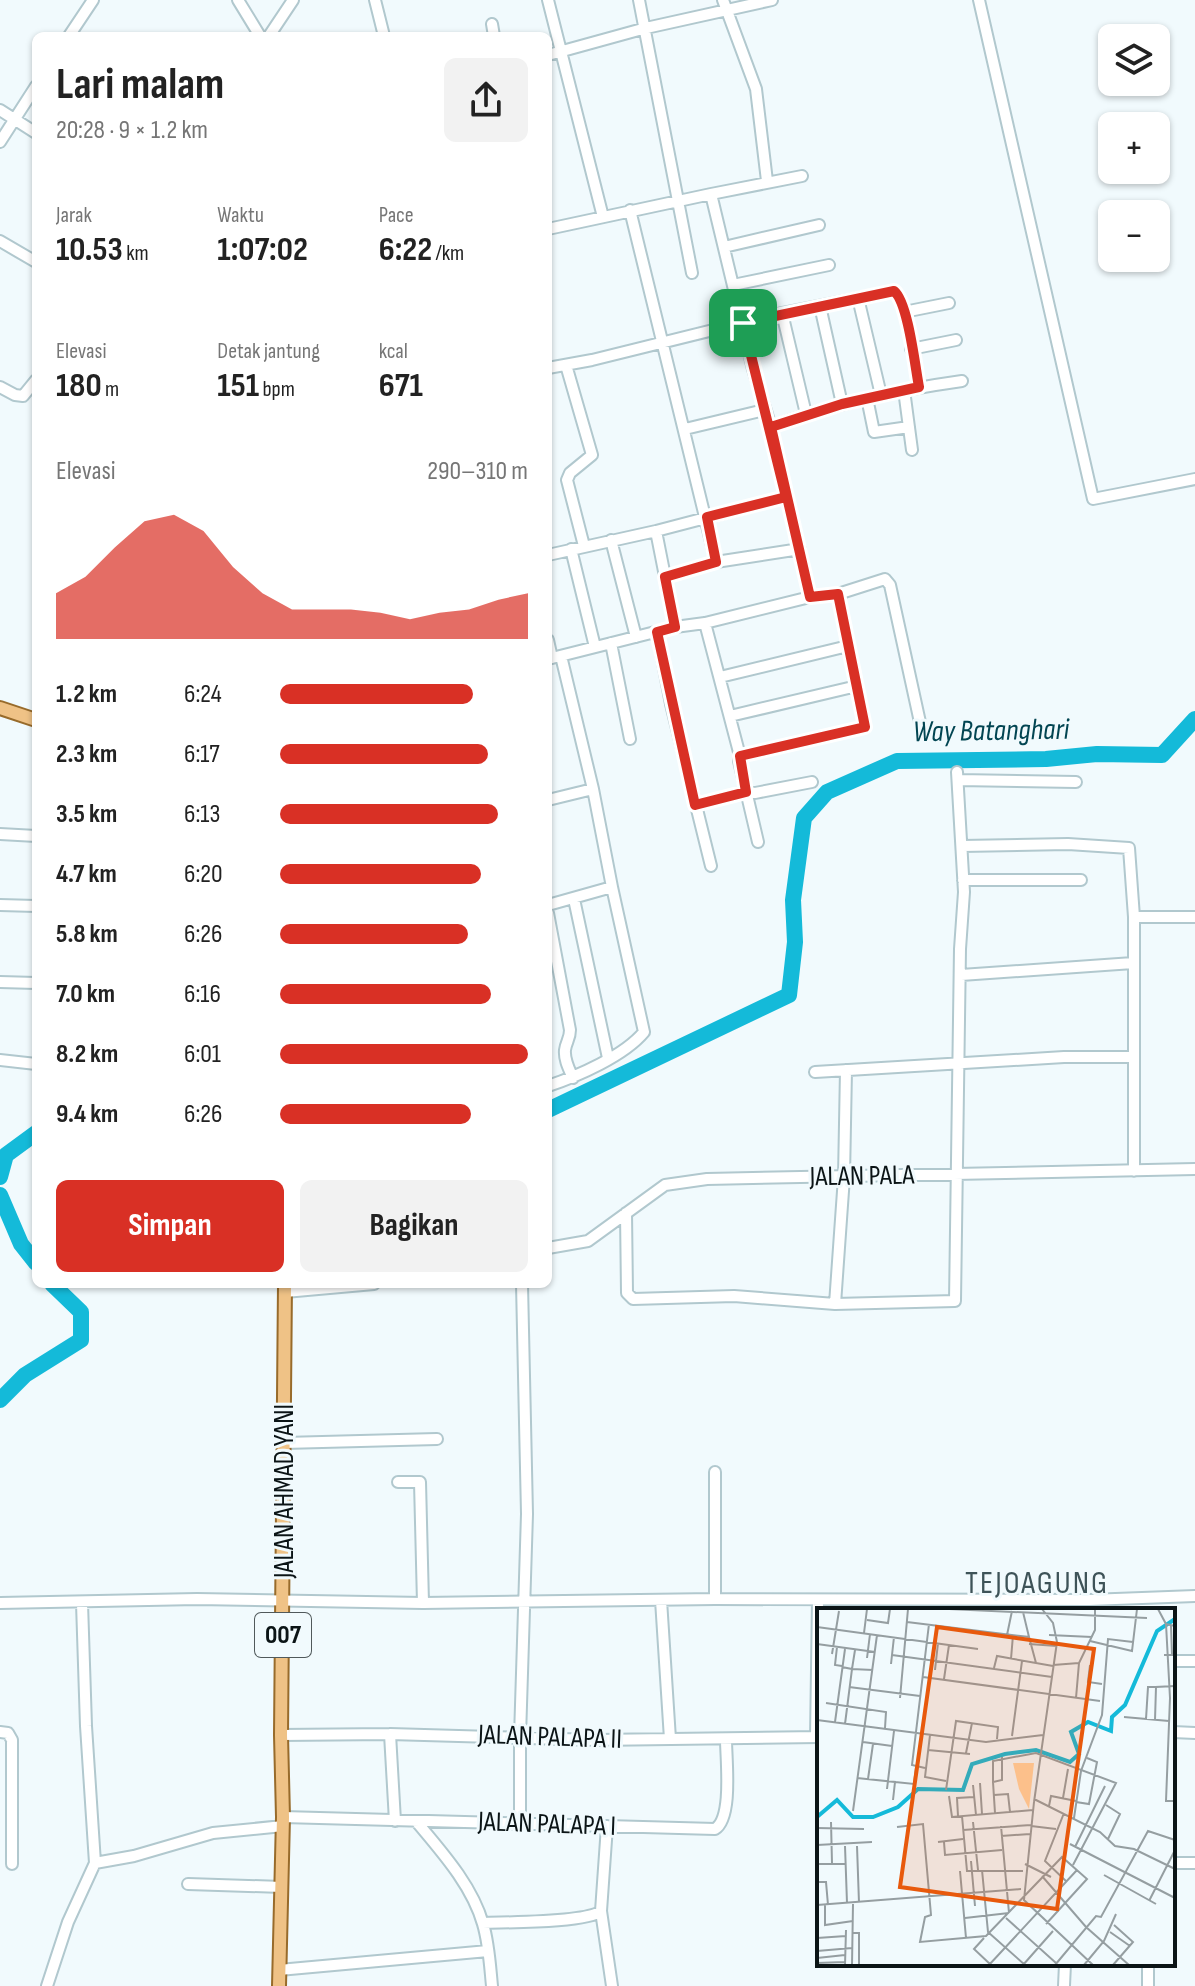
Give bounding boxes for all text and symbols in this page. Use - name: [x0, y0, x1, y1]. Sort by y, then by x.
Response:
- map controls: [1098, 24, 1170, 272]
- button: layers: [1098, 24, 1170, 96]
- text: Lari malam: [56, 58, 224, 111]
- button: share: [444, 58, 528, 142]
- button: +: [1098, 112, 1170, 184]
- text: 20:28 · 9 × 1.2 km: [56, 115, 208, 146]
- button: −: [1098, 200, 1170, 272]
- text: Jarak: [56, 202, 92, 229]
- text: Waktu: [217, 202, 264, 229]
- text: Pace: [379, 202, 414, 229]
- text: 10.53: [56, 229, 123, 270]
- text: 1:07:02: [217, 229, 308, 270]
- text: 6:22: [379, 229, 432, 270]
- text: km: [123, 240, 149, 267]
- text: /km: [432, 240, 464, 267]
- pin: [709, 289, 777, 357]
- icon: arrive: [721, 301, 765, 345]
- text: Elevasi: [56, 338, 107, 365]
- text: Detak jantung: [217, 338, 320, 365]
- text: kcal: [379, 338, 408, 365]
- text: 180: [56, 365, 102, 406]
- text: 151: [217, 365, 259, 406]
- text: 671: [379, 365, 423, 406]
- text: m: [102, 376, 119, 403]
- text: bpm: [259, 376, 295, 403]
- text: Elevasi: [56, 456, 116, 487]
- text: 290–310 m: [427, 456, 528, 487]
- text: 1.2 km: [56, 679, 117, 710]
- text: 6:24: [184, 679, 222, 710]
- water label: Way Batanghari: [913, 712, 1071, 750]
- text: 2.3 km: [56, 739, 117, 770]
- text: 6:17: [184, 739, 220, 770]
- text: 3.5 km: [56, 799, 117, 830]
- text: 6:13: [184, 799, 220, 830]
- text: 4.7 km: [56, 859, 117, 890]
- text: 6:20: [184, 859, 223, 890]
- text: 5.8 km: [56, 919, 118, 950]
- text: 6:26: [184, 919, 222, 950]
- text: 7.0 km: [56, 979, 115, 1010]
- text: 6:16: [184, 979, 221, 1010]
- text: 8.2 km: [56, 1039, 118, 1070]
- text: 6:01: [184, 1039, 221, 1070]
- text: 9.4 km: [56, 1099, 118, 1130]
- text: 6:26: [184, 1099, 222, 1130]
- street label: JALAN PALA: [808, 1159, 916, 1193]
- button: Simpan: [56, 1180, 284, 1272]
- button: Bagikan: [300, 1180, 528, 1272]
- street label: JALAN AHMAD YANI: [268, 1404, 301, 1579]
- district label: TEJOAGUNG: [965, 1564, 1109, 1603]
- inset map: [817, 1608, 1175, 1966]
- road number: 007: [255, 1613, 311, 1657]
- street label: JALAN PALAPA II: [477, 1718, 622, 1756]
- street label: JALAN PALAPA I: [476, 1805, 617, 1843]

